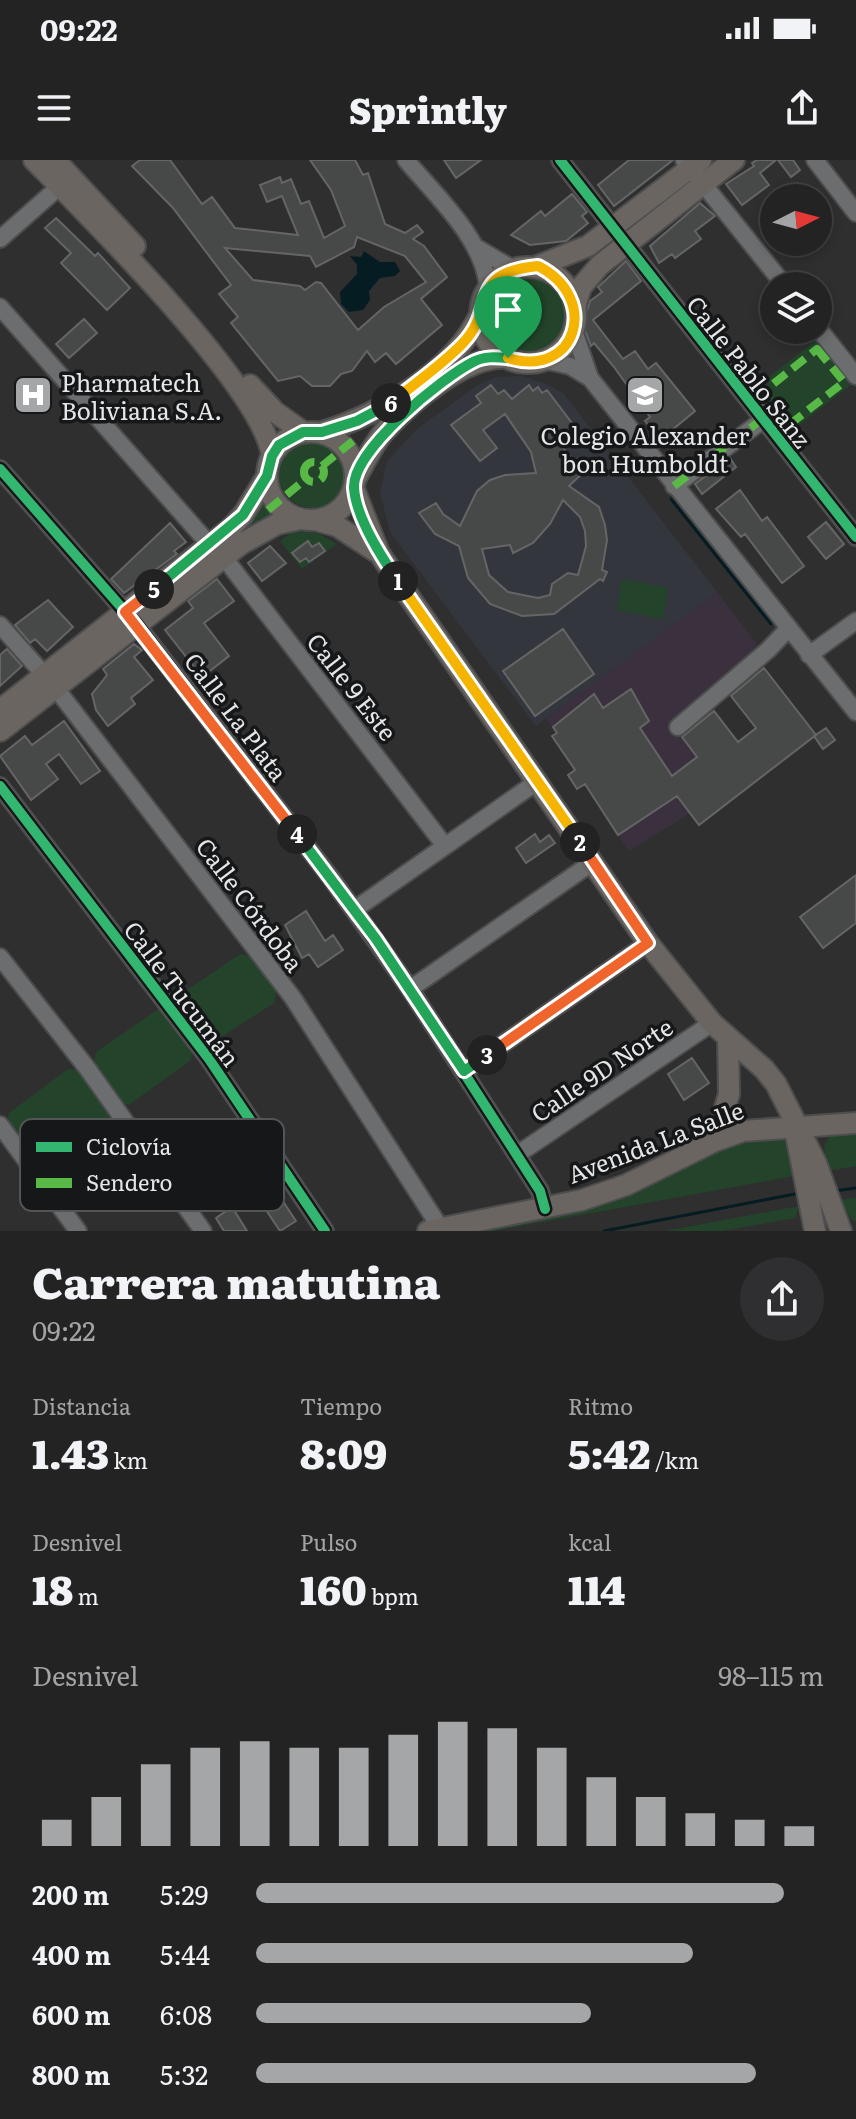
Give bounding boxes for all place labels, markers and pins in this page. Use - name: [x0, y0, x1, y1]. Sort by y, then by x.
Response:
- pin: [474, 276, 542, 358]
- place label: Pharmatech Boliviana S.A.: [61, 364, 222, 427]
- hospital icon: Pharmatech Boliviana S.A.: [12, 374, 54, 416]
- school or university icon: Colegio Alexander bon Humboldt: [624, 374, 666, 416]
- pin: 6: [371, 383, 411, 423]
- place label: Colegio Alexander bon Humboldt: [541, 417, 750, 480]
- pin: 1: [378, 561, 418, 601]
- pin: 5: [134, 569, 174, 609]
- pin: 4: [277, 814, 317, 854]
- pin: 2: [560, 822, 600, 862]
- pin: 3: [467, 1035, 507, 1075]

